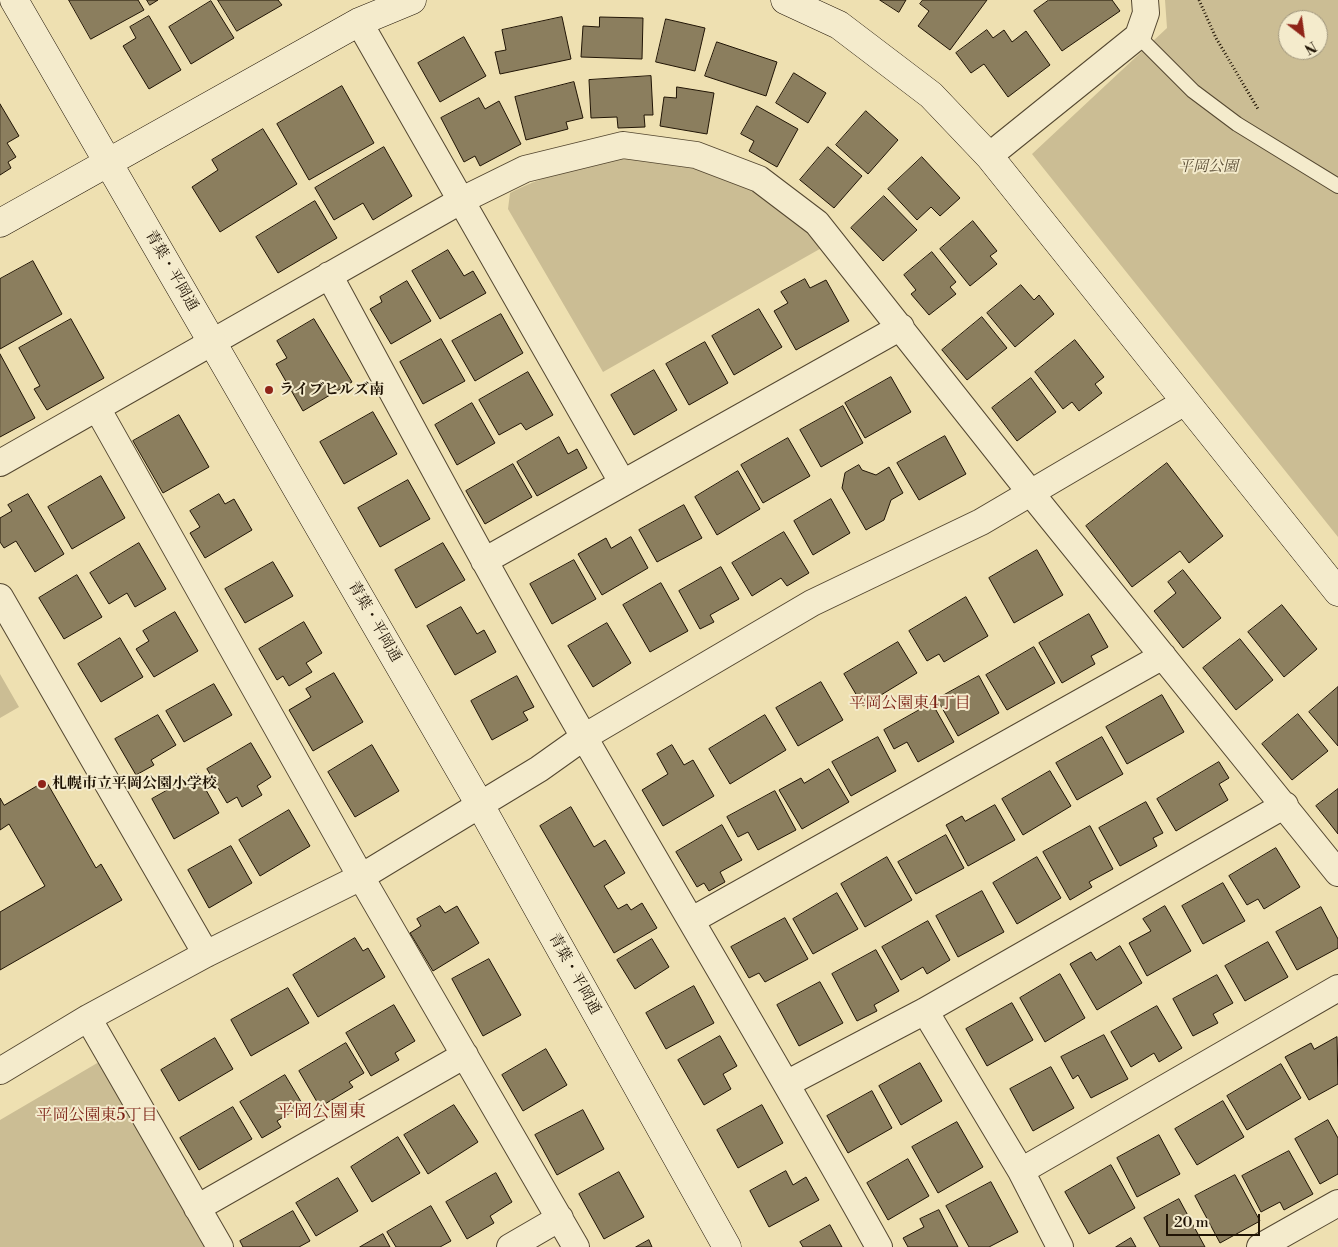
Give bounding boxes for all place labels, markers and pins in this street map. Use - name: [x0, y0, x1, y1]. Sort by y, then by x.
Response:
- place label: ライブヒルズ南: [279, 381, 384, 399]
- marker: ライブヒルズ南: [263, 384, 275, 396]
- place label: 札幌市立平岡公園小学校: [52, 775, 217, 793]
- marker: 札幌市立平岡公園小学校: [36, 778, 48, 790]

